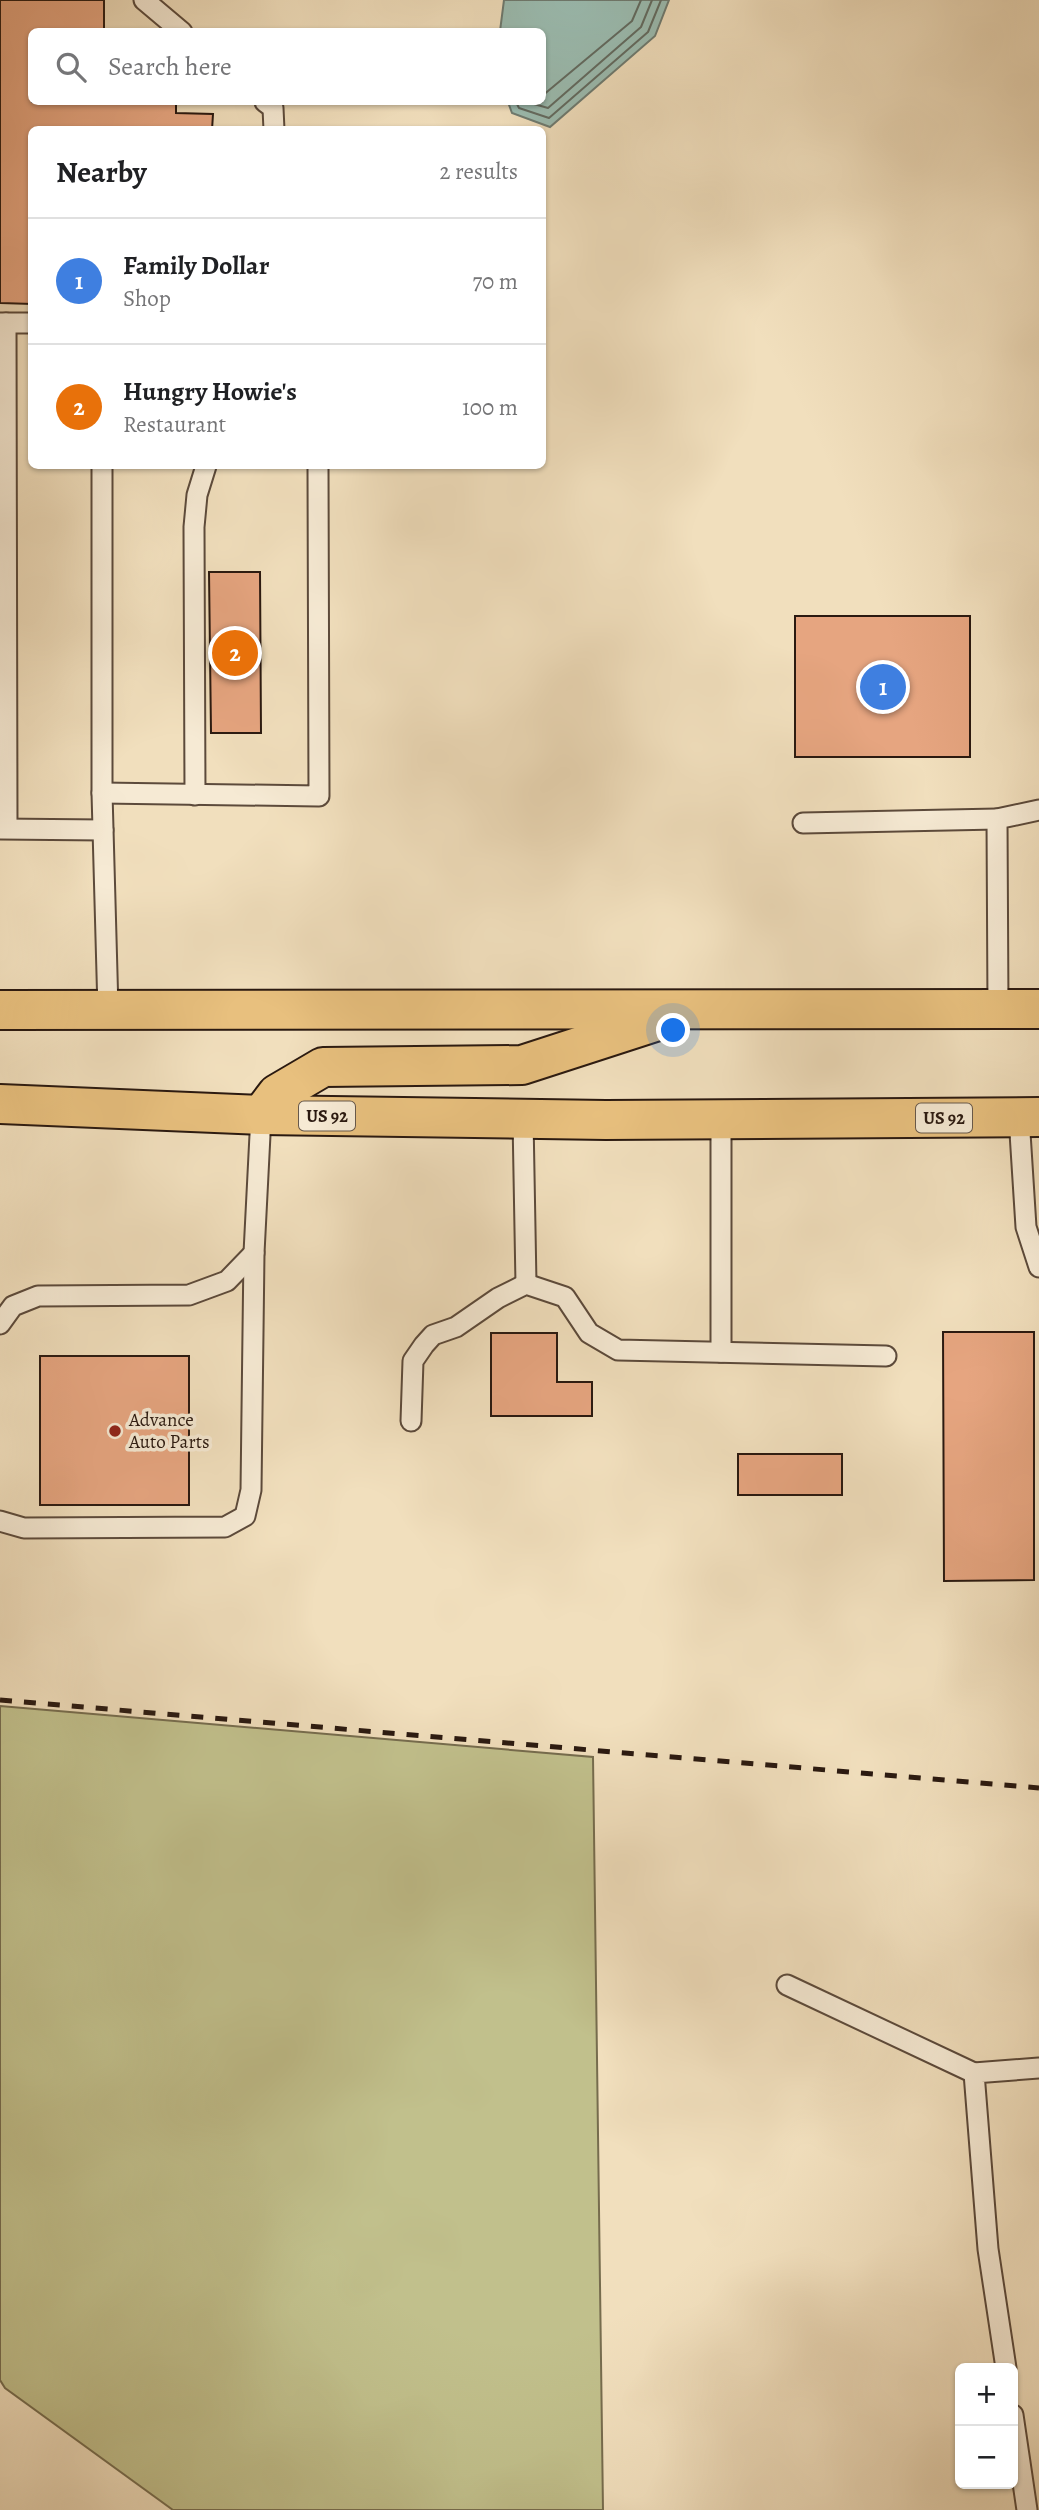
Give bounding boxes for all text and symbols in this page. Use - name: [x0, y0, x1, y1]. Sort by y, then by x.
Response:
- search box: [28, 28, 546, 105]
- icon: search: [52, 48, 90, 86]
- text: Search here: [108, 49, 232, 84]
- text: Nearby: [56, 152, 147, 192]
- text: 2 results: [440, 156, 518, 187]
- text: Family Dollar: [123, 248, 269, 283]
- text: 1: [75, 266, 83, 297]
- text: 70 m: [472, 266, 518, 297]
- text: Shop: [123, 283, 171, 314]
- text: Hungry Howie's: [123, 374, 297, 409]
- text: 2: [73, 392, 85, 423]
- text: 100 m: [462, 392, 518, 423]
- text: Restaurant: [123, 409, 226, 440]
- pin: 2: [212, 627, 258, 679]
- pin: 1: [860, 661, 906, 713]
- your location: [656, 1013, 690, 1047]
- road number: US 92: [299, 1101, 355, 1130]
- road number: US 92: [916, 1104, 972, 1133]
- place label: Advance Auto Parts: [128, 1407, 210, 1455]
- marker: Advance Auto Parts: [107, 1423, 123, 1439]
- map controls: [955, 2363, 1018, 2489]
- button: +: [955, 2363, 1018, 2426]
- button: −: [955, 2426, 1018, 2489]

